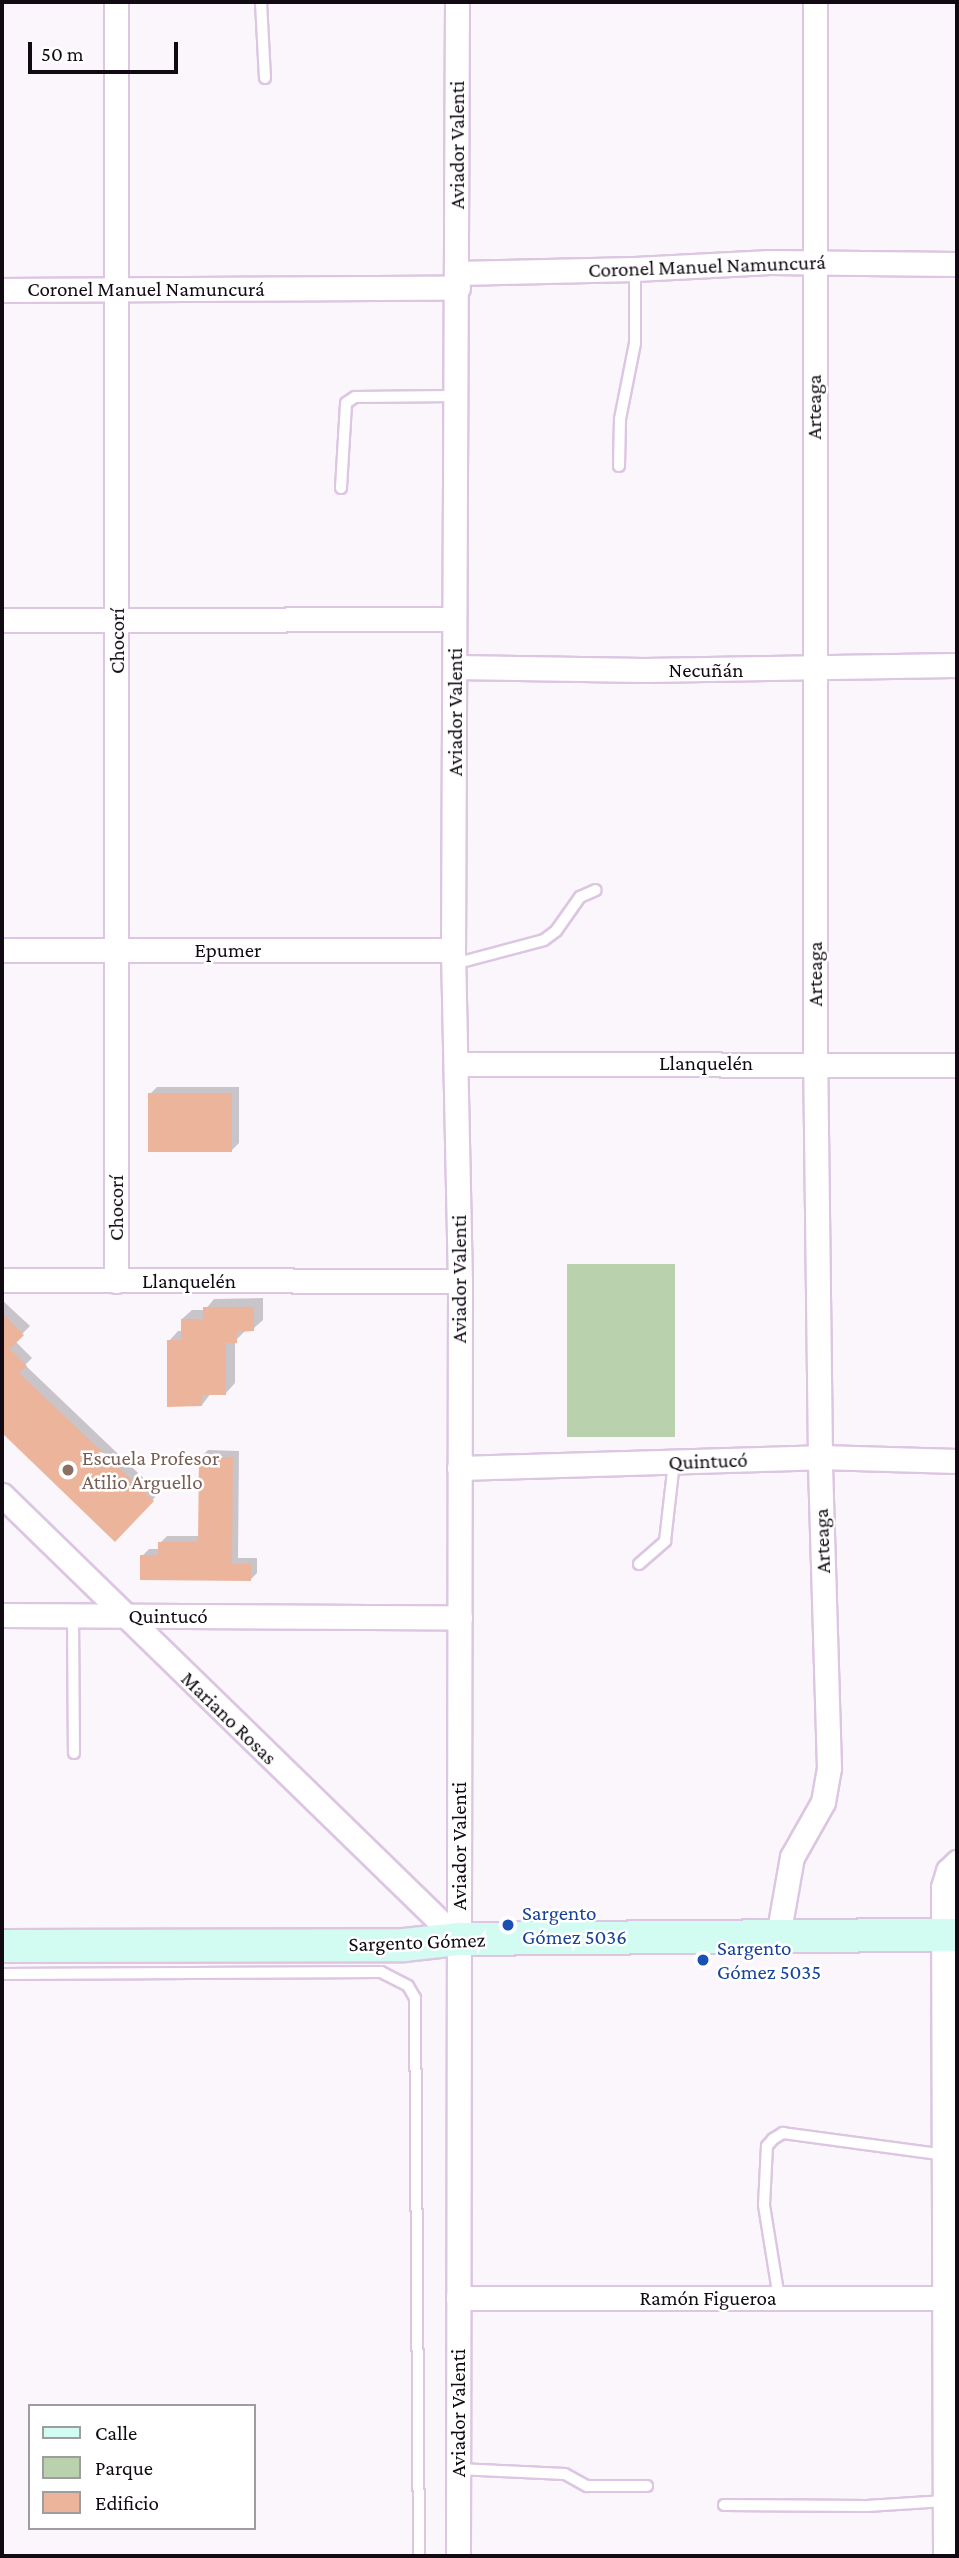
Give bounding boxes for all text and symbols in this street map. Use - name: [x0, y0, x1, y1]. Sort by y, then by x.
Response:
- scale bar: [32, 28, 182, 72]
- text: 50 m: [41, 42, 84, 66]
- street label: Aviador Valenti: [444, 81, 470, 209]
- street label: Coronel Manuel Namuncurá: [588, 249, 826, 283]
- street label: Coronel Manuel Namuncurá: [27, 276, 265, 302]
- street label: Arteaga: [801, 375, 827, 439]
- street label: Chocorí: [104, 608, 130, 674]
- street label: Aviador Valenti: [442, 648, 468, 776]
- street label: Necuñán: [668, 657, 744, 683]
- street label: Epumer: [194, 937, 262, 963]
- street label: Arteaga: [802, 942, 828, 1006]
- street label: Llanquelén: [659, 1050, 753, 1076]
- street label: Chocorí: [103, 1175, 129, 1241]
- street label: Aviador Valenti: [446, 1215, 472, 1343]
- street label: Llanquelén: [142, 1268, 236, 1294]
- place label: Escuela Profesor Atilio Arguello: [82, 1445, 219, 1495]
- street label: Quintucó: [668, 1447, 748, 1475]
- marker: Escuela Profesor Atilio Arguello: [60, 1462, 76, 1478]
- street label: Arteaga: [808, 1508, 836, 1574]
- street label: Quintucó: [128, 1603, 208, 1629]
- street label: Mariano Rosas: [176, 1666, 282, 1770]
- street label: Aviador Valenti: [446, 1782, 472, 1910]
- place label: Sargento Gómez 5036: [522, 1900, 627, 1950]
- marker: Sargento Gómez 5036: [500, 1917, 516, 1933]
- street label: Sargento Gómez: [348, 1927, 486, 1957]
- place label: Sargento Gómez 5035: [717, 1935, 821, 1985]
- marker: Sargento Gómez 5035: [695, 1952, 711, 1968]
- street label: Ramón Figueroa: [639, 2285, 777, 2311]
- street label: Aviador Valenti: [445, 2349, 471, 2477]
- legend: [28, 2404, 256, 2530]
- text: Calle: [95, 2421, 137, 2445]
- text: Parque: [95, 2456, 153, 2480]
- text: Edificio: [95, 2491, 159, 2515]

